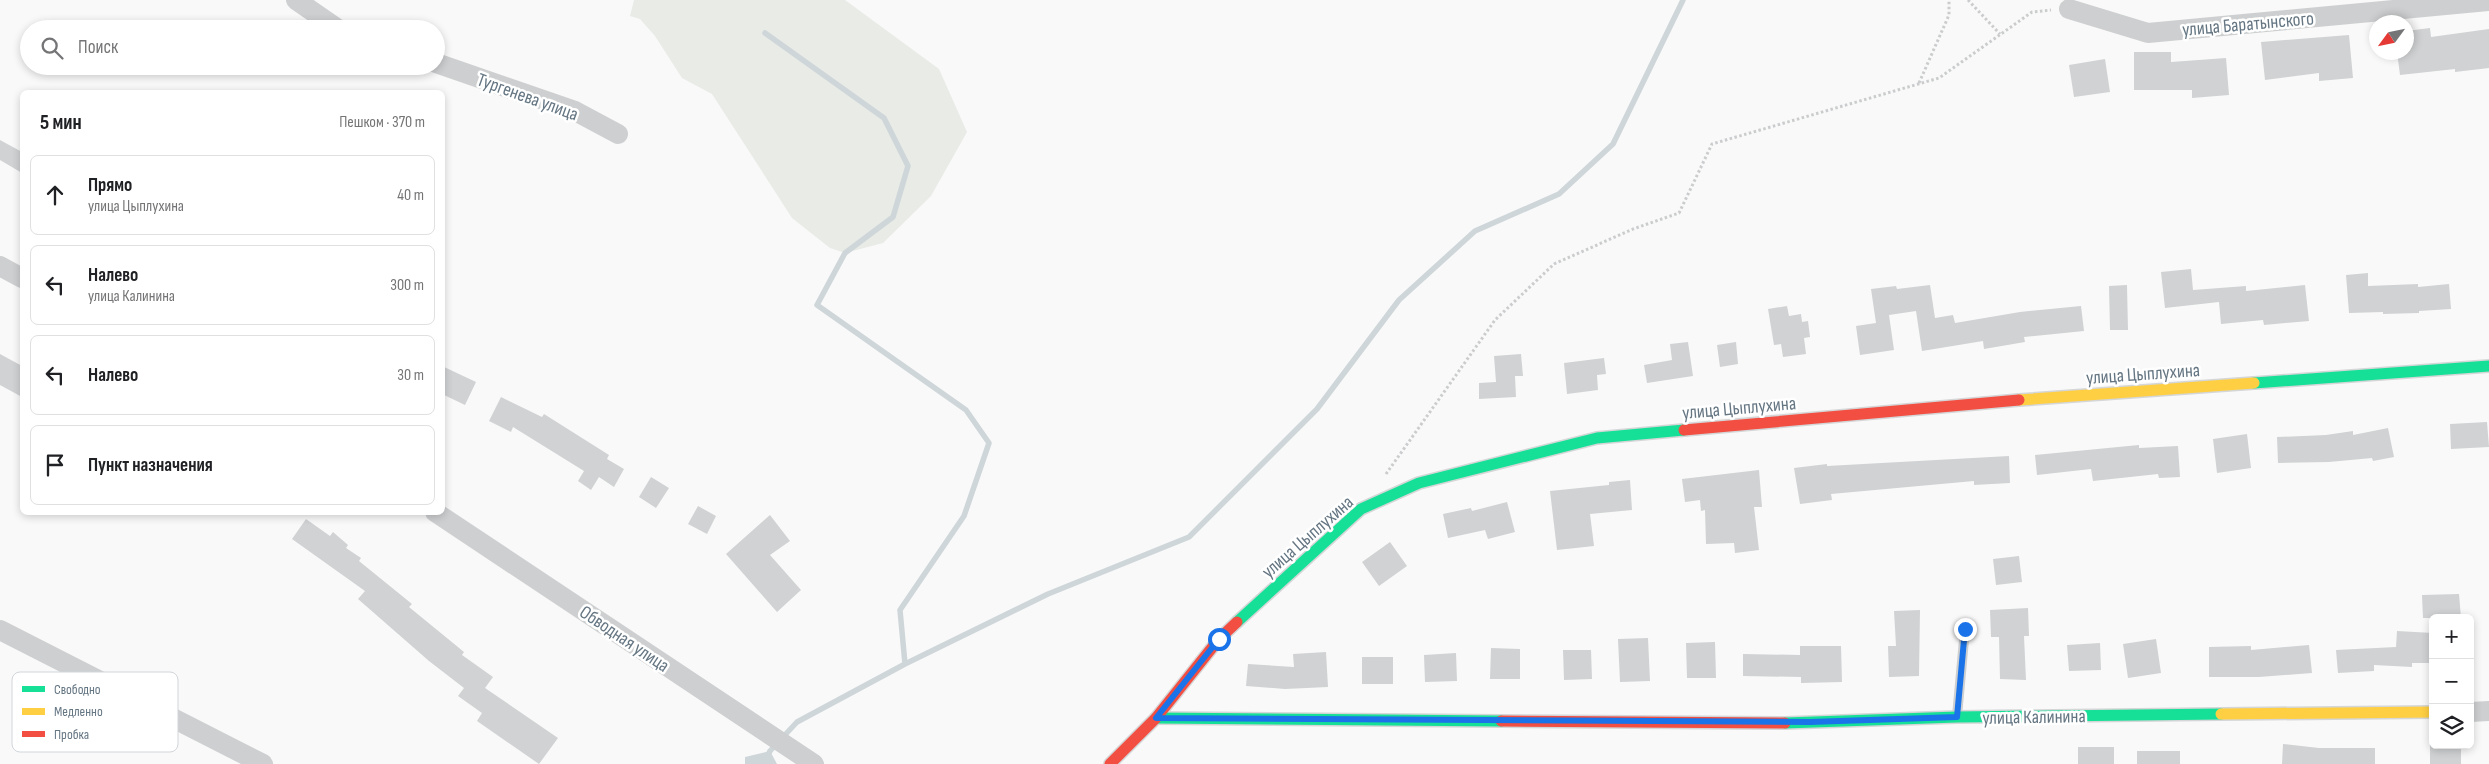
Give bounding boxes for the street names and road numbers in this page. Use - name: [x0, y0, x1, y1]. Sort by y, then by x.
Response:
- street label: улица Баратынского: [2181, 7, 2315, 42]
- street label: Тургенева улица: [474, 68, 581, 126]
- street label: улица Цыплухина: [2085, 359, 2201, 390]
- street label: улица Цыплухина: [1681, 392, 1797, 425]
- street label: улица Цыплухина: [1257, 491, 1359, 583]
- street label: Обводная улица: [575, 601, 673, 678]
- street label: улица Калинина: [1982, 705, 2086, 730]

